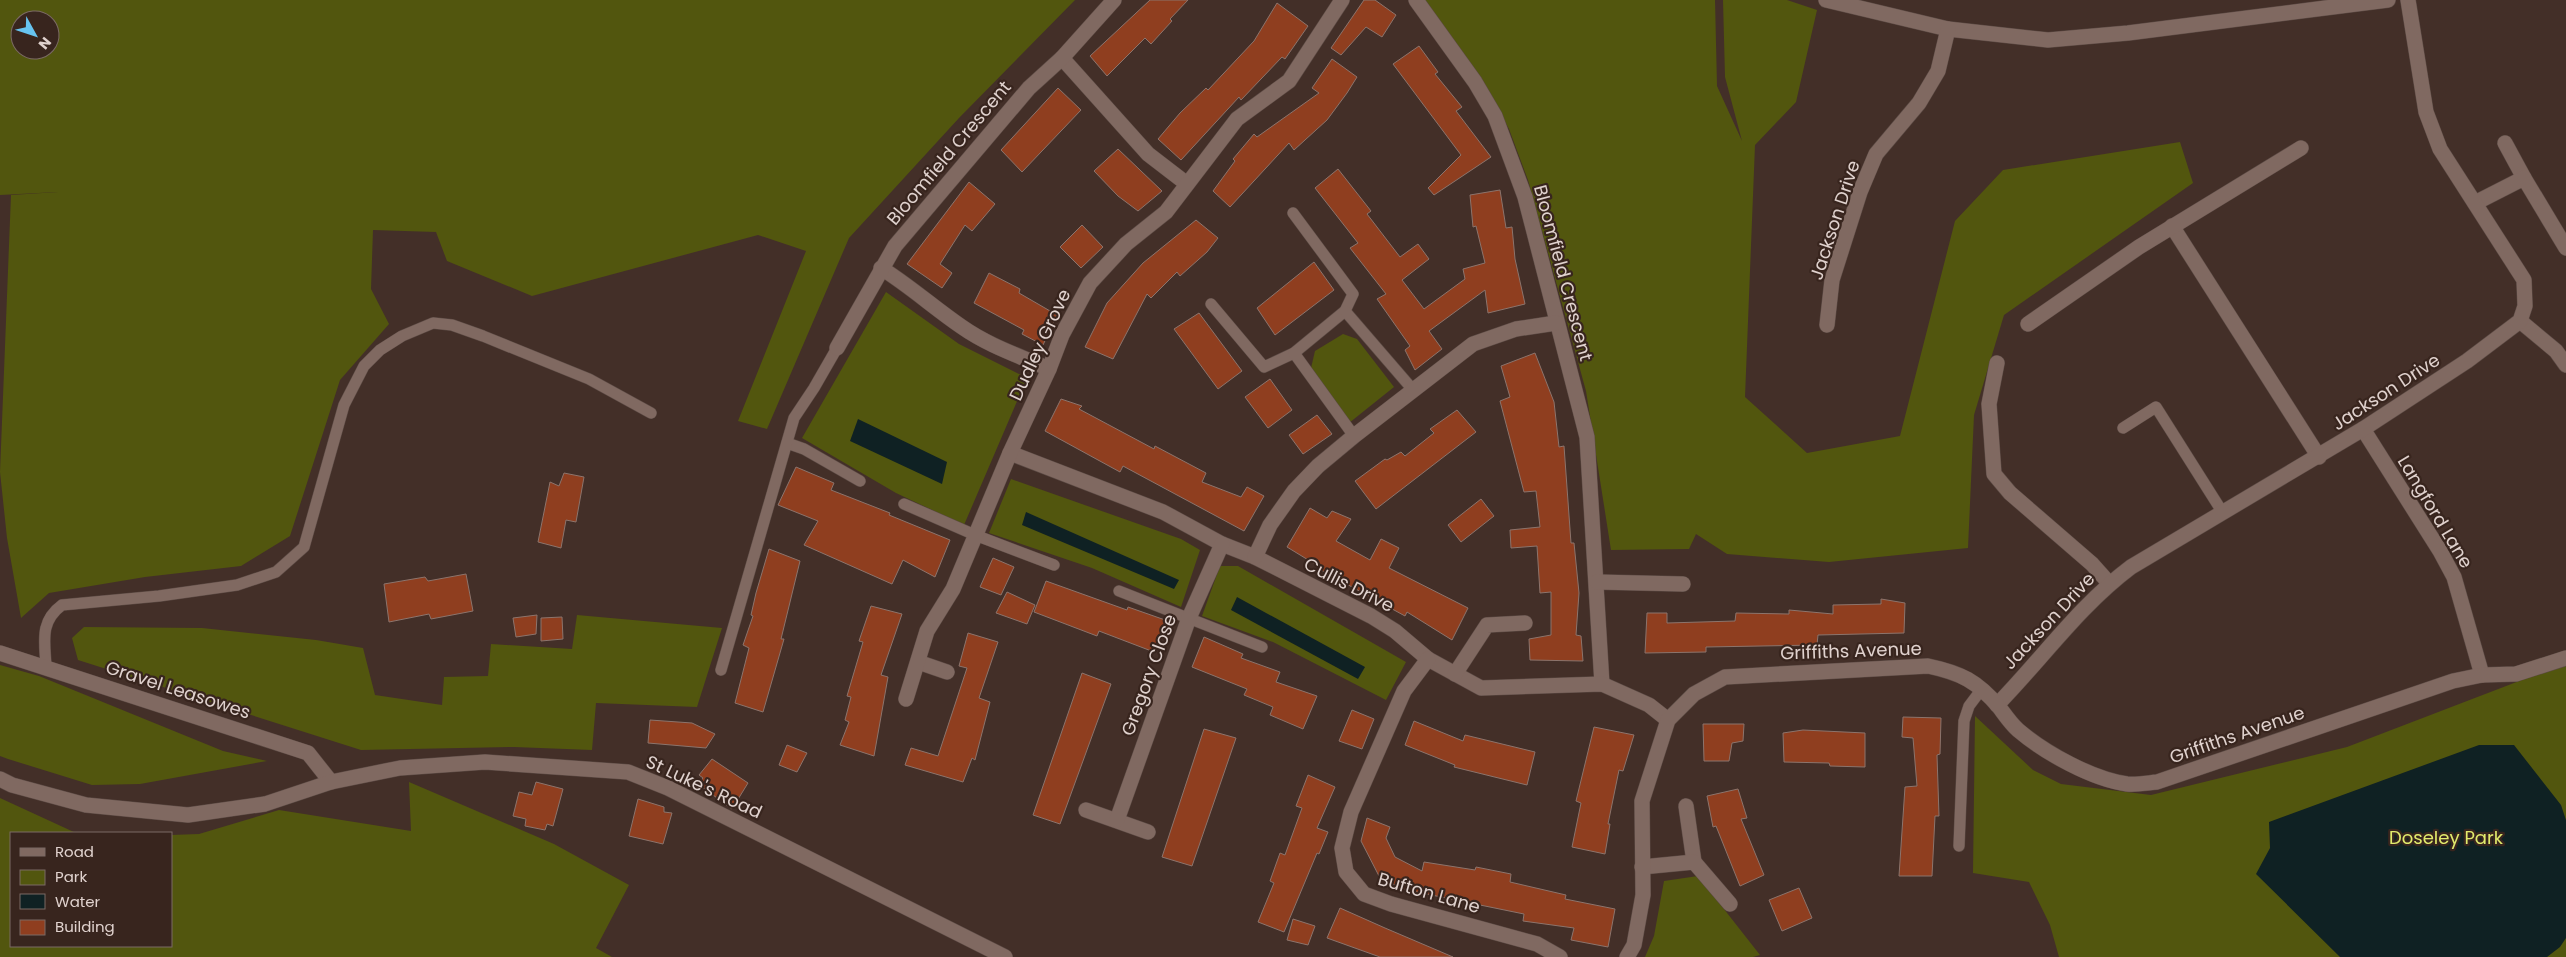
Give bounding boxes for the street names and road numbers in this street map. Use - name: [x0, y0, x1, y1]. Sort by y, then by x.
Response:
- street label: Bloomfield Crescent: [881, 75, 1016, 230]
- street label: Jackson Drive: [1803, 157, 1866, 283]
- street label: Bloomfield Crescent: [1528, 182, 1599, 364]
- street label: Dudley Grove: [1003, 285, 1076, 405]
- street label: Jackson Drive: [2327, 347, 2445, 436]
- street label: Langford Lane: [2392, 451, 2479, 573]
- street label: Cullis Drive: [1300, 551, 1399, 618]
- street label: Jackson Drive: [1997, 567, 2100, 675]
- street label: Gregory Close: [1115, 611, 1182, 739]
- street label: Griffiths Avenue: [1780, 636, 1922, 665]
- street label: Gravel Leasowes: [103, 654, 254, 725]
- street label: Griffiths Avenue: [2166, 700, 2308, 769]
- street label: St Luke's Road: [642, 749, 766, 824]
- street label: Bufton Lane: [1375, 866, 1483, 919]

